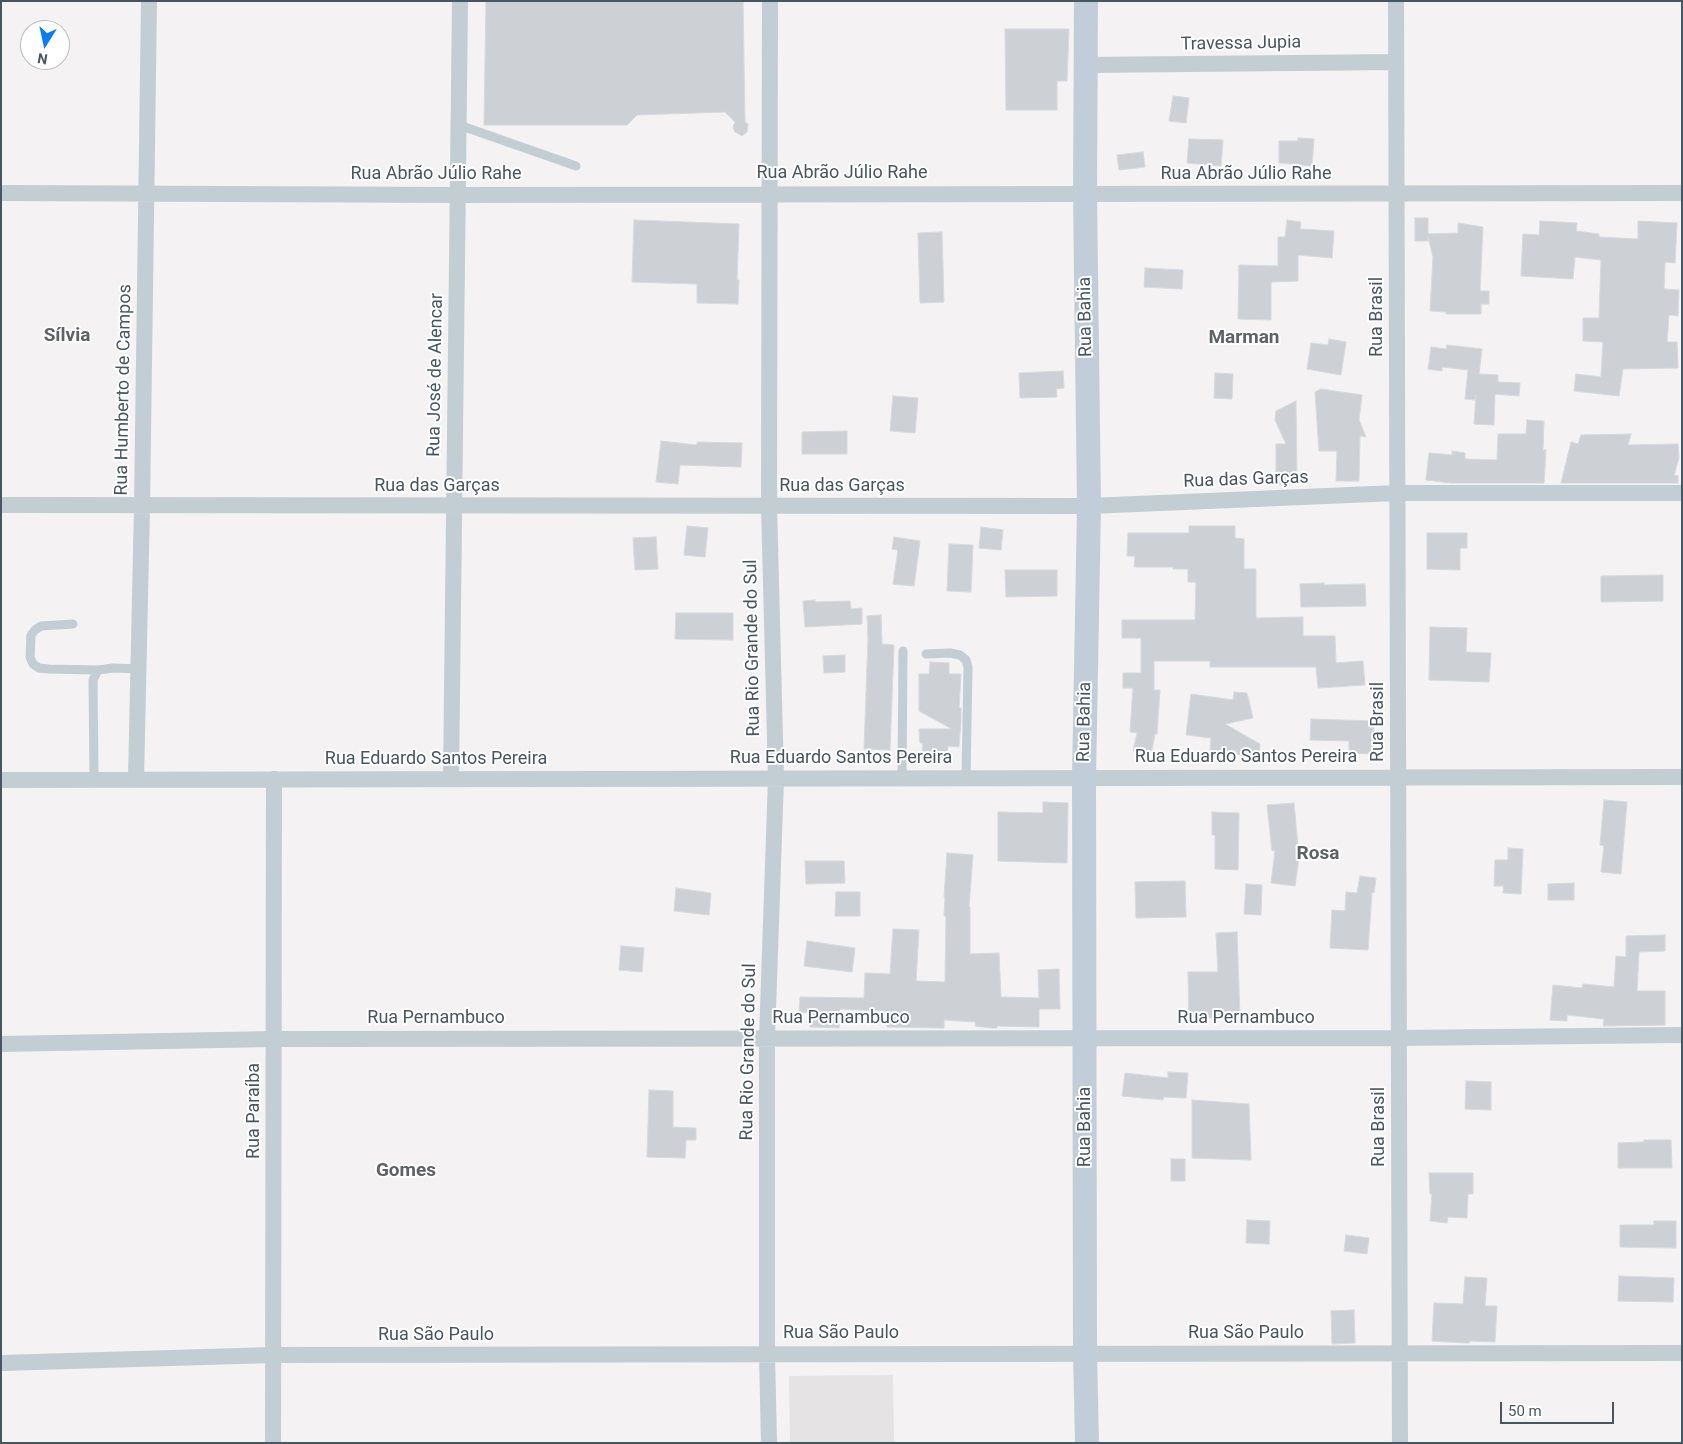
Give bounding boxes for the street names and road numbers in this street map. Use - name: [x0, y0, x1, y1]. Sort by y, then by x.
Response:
- street label: Travessa Jupia: [1181, 32, 1301, 56]
- street label: Rua Abrão Júlio Rahe: [756, 162, 928, 184]
- street label: Rua Abrão Júlio Rahe: [350, 163, 522, 185]
- street label: Rua Abrão Júlio Rahe: [1160, 163, 1332, 185]
- street label: Rua Bahia: [1075, 277, 1097, 357]
- street label: Rua Brasil: [1366, 277, 1388, 357]
- street label: Rua Humberto de Campos: [111, 284, 137, 496]
- street label: Rua José de Alencar: [424, 293, 448, 457]
- street label: Rua das Garças: [1183, 467, 1309, 493]
- street label: Rua das Garças: [374, 475, 500, 497]
- street label: Rua das Garças: [779, 475, 905, 497]
- street label: Rua Rio Grande do Sul: [741, 559, 765, 737]
- street label: Rua Bahia: [1074, 682, 1096, 762]
- street label: Rua Brasil: [1367, 682, 1389, 762]
- street label: Rua Eduardo Santos Pereira: [1135, 746, 1357, 768]
- street label: Rua Eduardo Santos Pereira: [730, 747, 952, 769]
- street label: Rua Eduardo Santos Pereira: [325, 748, 547, 770]
- street label: Rua Rio Grande do Sul: [737, 963, 761, 1141]
- street label: Rua Pernambuco: [367, 1007, 505, 1029]
- street label: Rua Pernambuco: [772, 1007, 910, 1029]
- street label: Rua Pernambuco: [1177, 1007, 1315, 1029]
- street label: Rua Paraíba: [243, 1063, 265, 1159]
- street label: Rua Bahia: [1074, 1087, 1096, 1167]
- street label: Rua Brasil: [1368, 1087, 1390, 1167]
- street label: Rua São Paulo: [783, 1322, 899, 1344]
- street label: Rua São Paulo: [1188, 1322, 1304, 1344]
- street label: Rua São Paulo: [378, 1324, 494, 1346]

